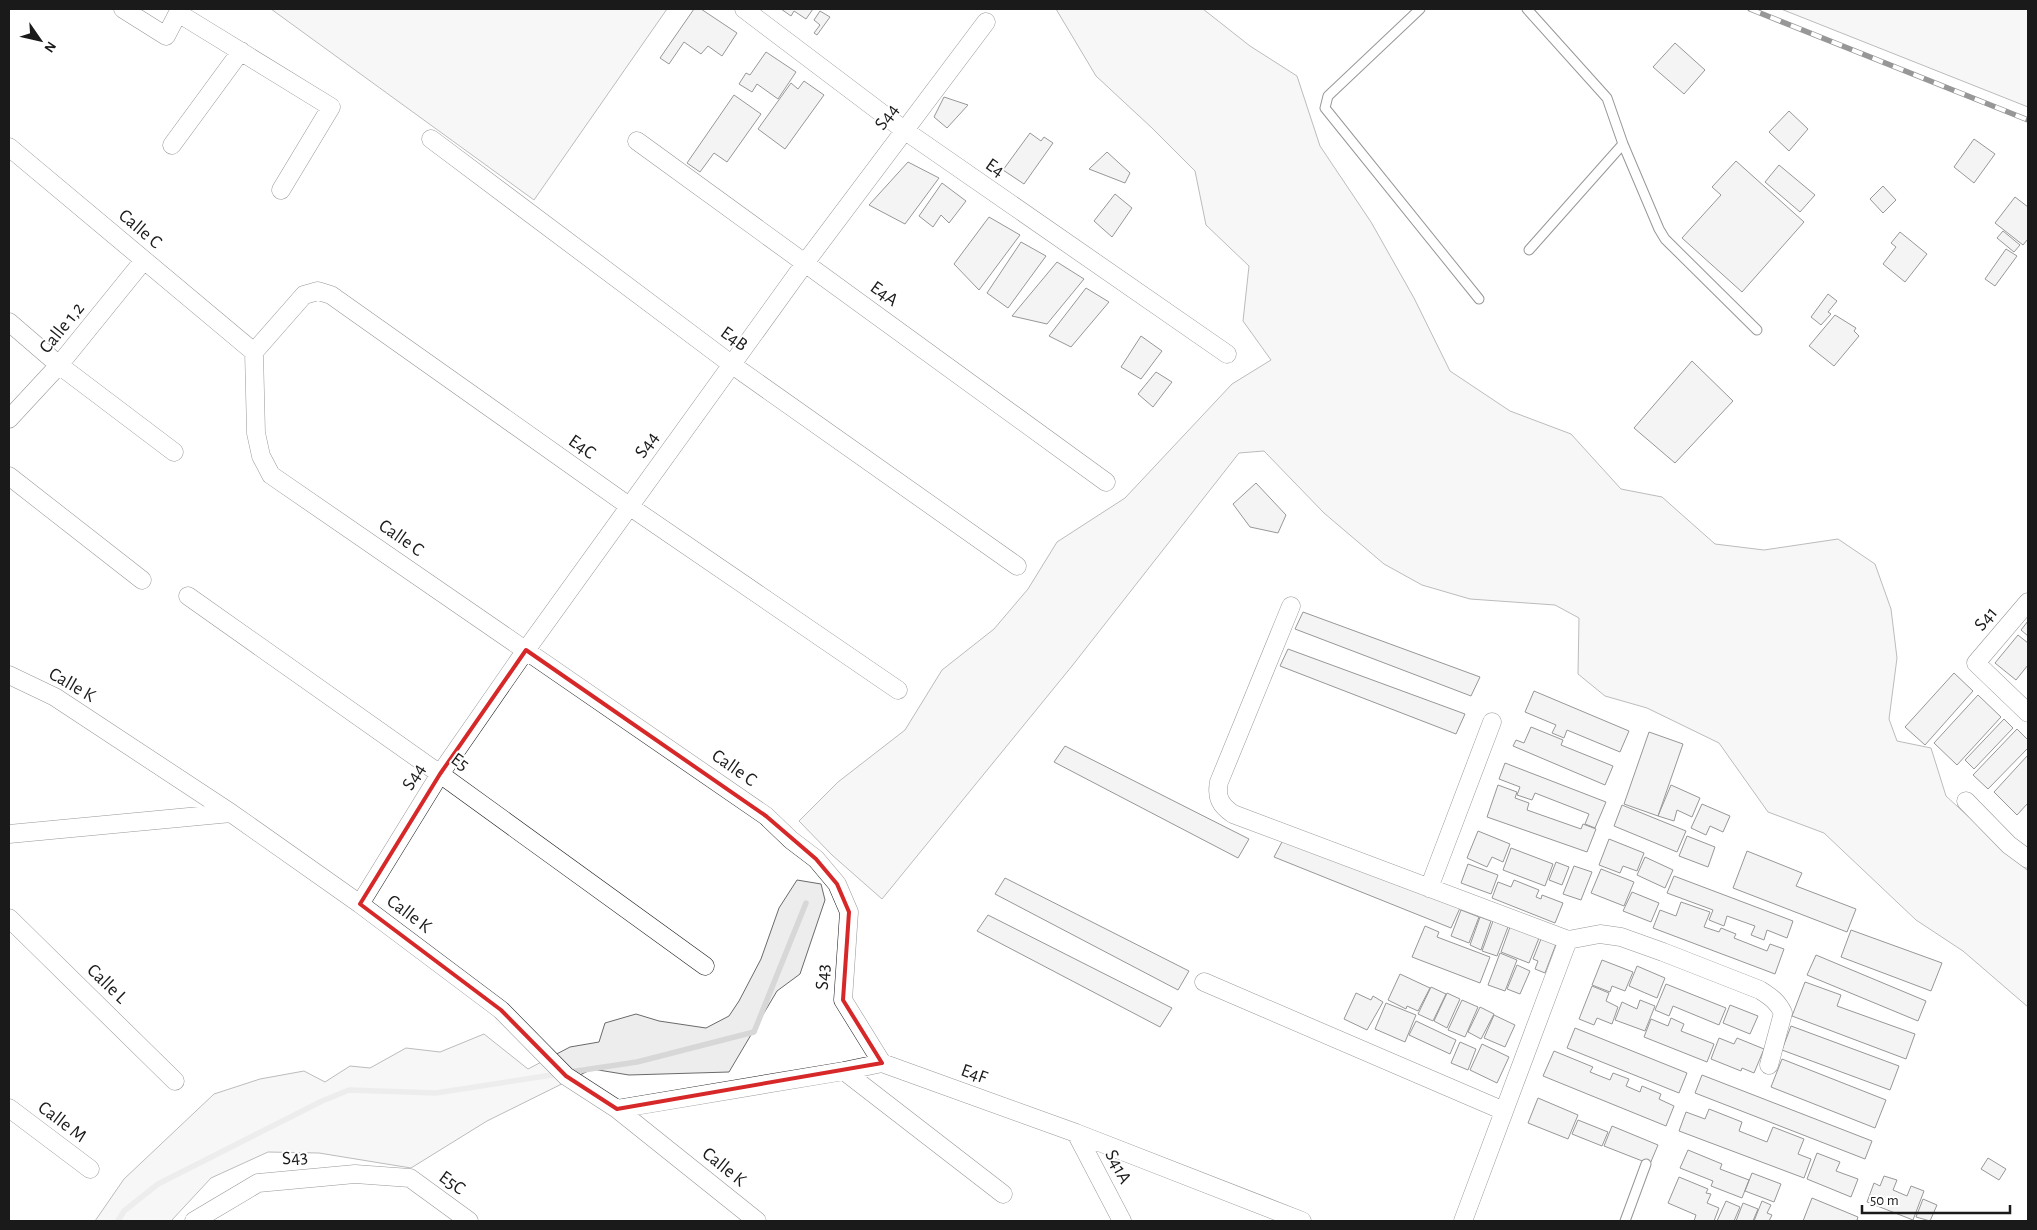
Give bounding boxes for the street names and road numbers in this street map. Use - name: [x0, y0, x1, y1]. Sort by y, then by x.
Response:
- street label: S44: [871, 100, 903, 134]
- street label: E4: [982, 155, 1008, 181]
- street label: Calle C: [115, 206, 165, 252]
- street label: E4A: [867, 278, 901, 310]
- street label: Calle 1,2: [36, 299, 88, 357]
- street label: E4B: [717, 323, 751, 355]
- street label: S44: [631, 428, 663, 462]
- street label: E4C: [565, 431, 599, 463]
- street label: Calle C: [375, 516, 427, 560]
- street label: S41: [1971, 603, 2001, 635]
- street label: Calle K: [45, 664, 99, 706]
- street label: Calle C: [708, 746, 760, 790]
- street label: E5: [447, 749, 473, 775]
- street label: S44: [399, 760, 429, 794]
- street label: Calle K: [383, 891, 435, 937]
- street label: Calle L: [83, 961, 131, 1008]
- street label: S43: [813, 964, 833, 990]
- street label: E4F: [958, 1061, 990, 1088]
- street label: Calle M: [34, 1098, 90, 1146]
- street label: Calle K: [698, 1144, 750, 1191]
- street label: S43: [281, 1147, 309, 1169]
- street label: S41A: [1101, 1147, 1135, 1187]
- street label: E5C: [436, 1167, 469, 1199]

